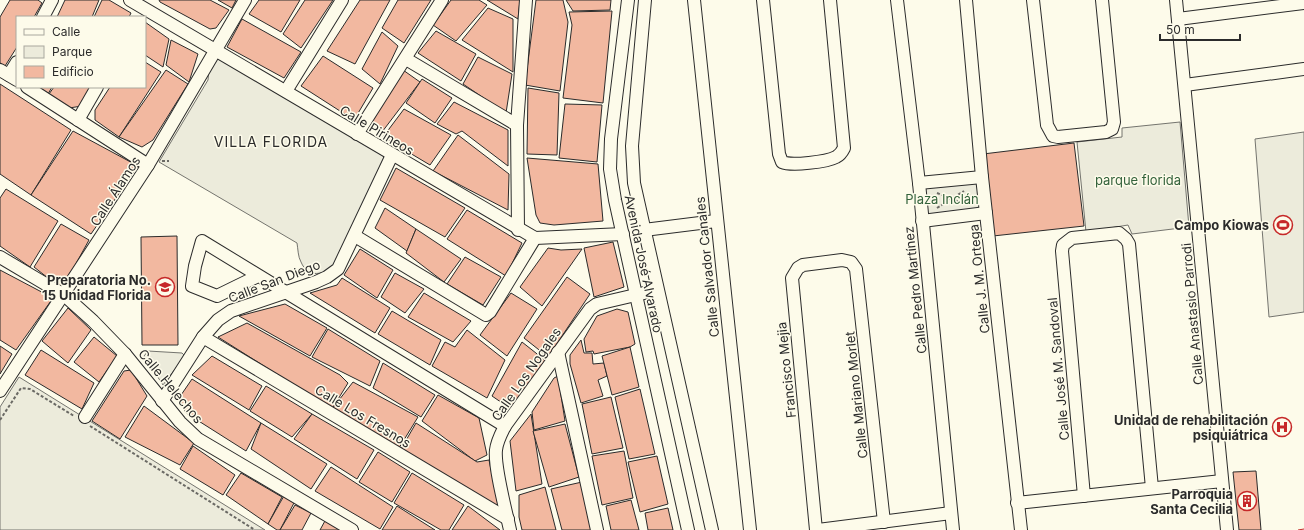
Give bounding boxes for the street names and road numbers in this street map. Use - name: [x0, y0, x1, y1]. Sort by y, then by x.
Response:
- street label: Calle Pirineos: [337, 102, 417, 159]
- street label: Calle Álamos: [87, 153, 144, 229]
- street label: Avenida José Alvarado: [622, 194, 666, 335]
- street label: Calle Salvador Canales: [692, 196, 722, 338]
- street label: Calle J. M. Ortega: [965, 224, 993, 334]
- street label: Calle Pedro Martínez: [900, 225, 930, 355]
- street label: Calle Anastasio Parrodi: [1178, 242, 1206, 386]
- street label: Calle San Diego: [226, 256, 322, 306]
- street label: Calle José M. Sandoval: [1044, 297, 1072, 441]
- street label: Francisco Mejia: [773, 321, 799, 419]
- street label: Calle Los Nogales: [488, 324, 564, 424]
- street label: Calle Mariano Morlet: [841, 331, 871, 459]
- street label: Calle Helechos: [135, 346, 207, 427]
- street label: Calle Los Fresnos: [312, 381, 414, 451]

